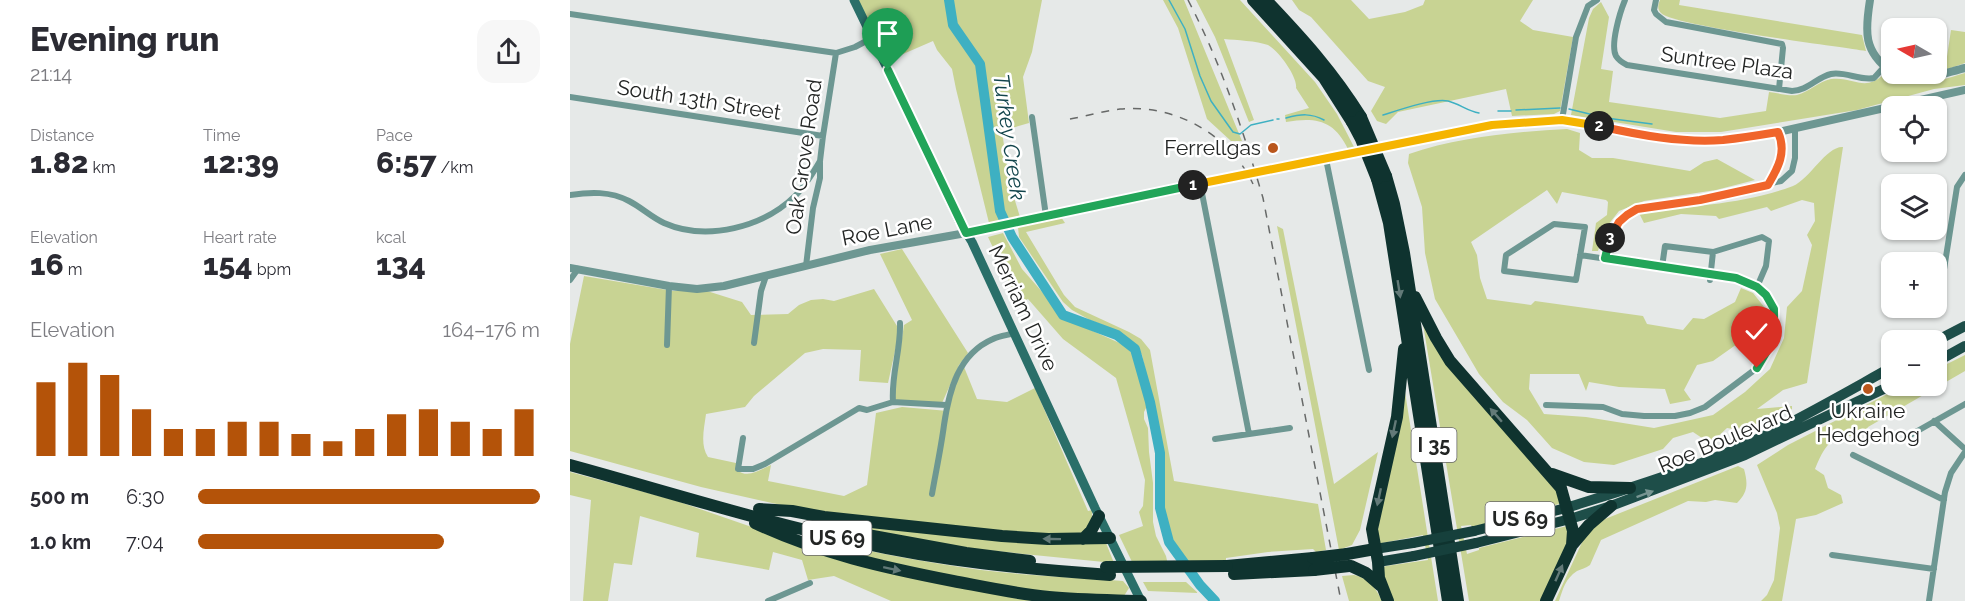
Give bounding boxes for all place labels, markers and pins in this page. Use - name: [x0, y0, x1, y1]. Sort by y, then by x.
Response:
- pin: [862, 8, 913, 70]
- pin: 2: [1584, 111, 1614, 141]
- place label: Ferrellgas: [1164, 135, 1261, 160]
- marker: Ferrellgas: [1266, 141, 1280, 155]
- pin: 1: [1178, 170, 1208, 200]
- pin: 3: [1595, 223, 1625, 253]
- pin: [1731, 306, 1782, 368]
- marker: Ukraine Hedgehog: [1861, 382, 1875, 396]
- place label: Ukraine Hedgehog: [1816, 398, 1920, 447]

